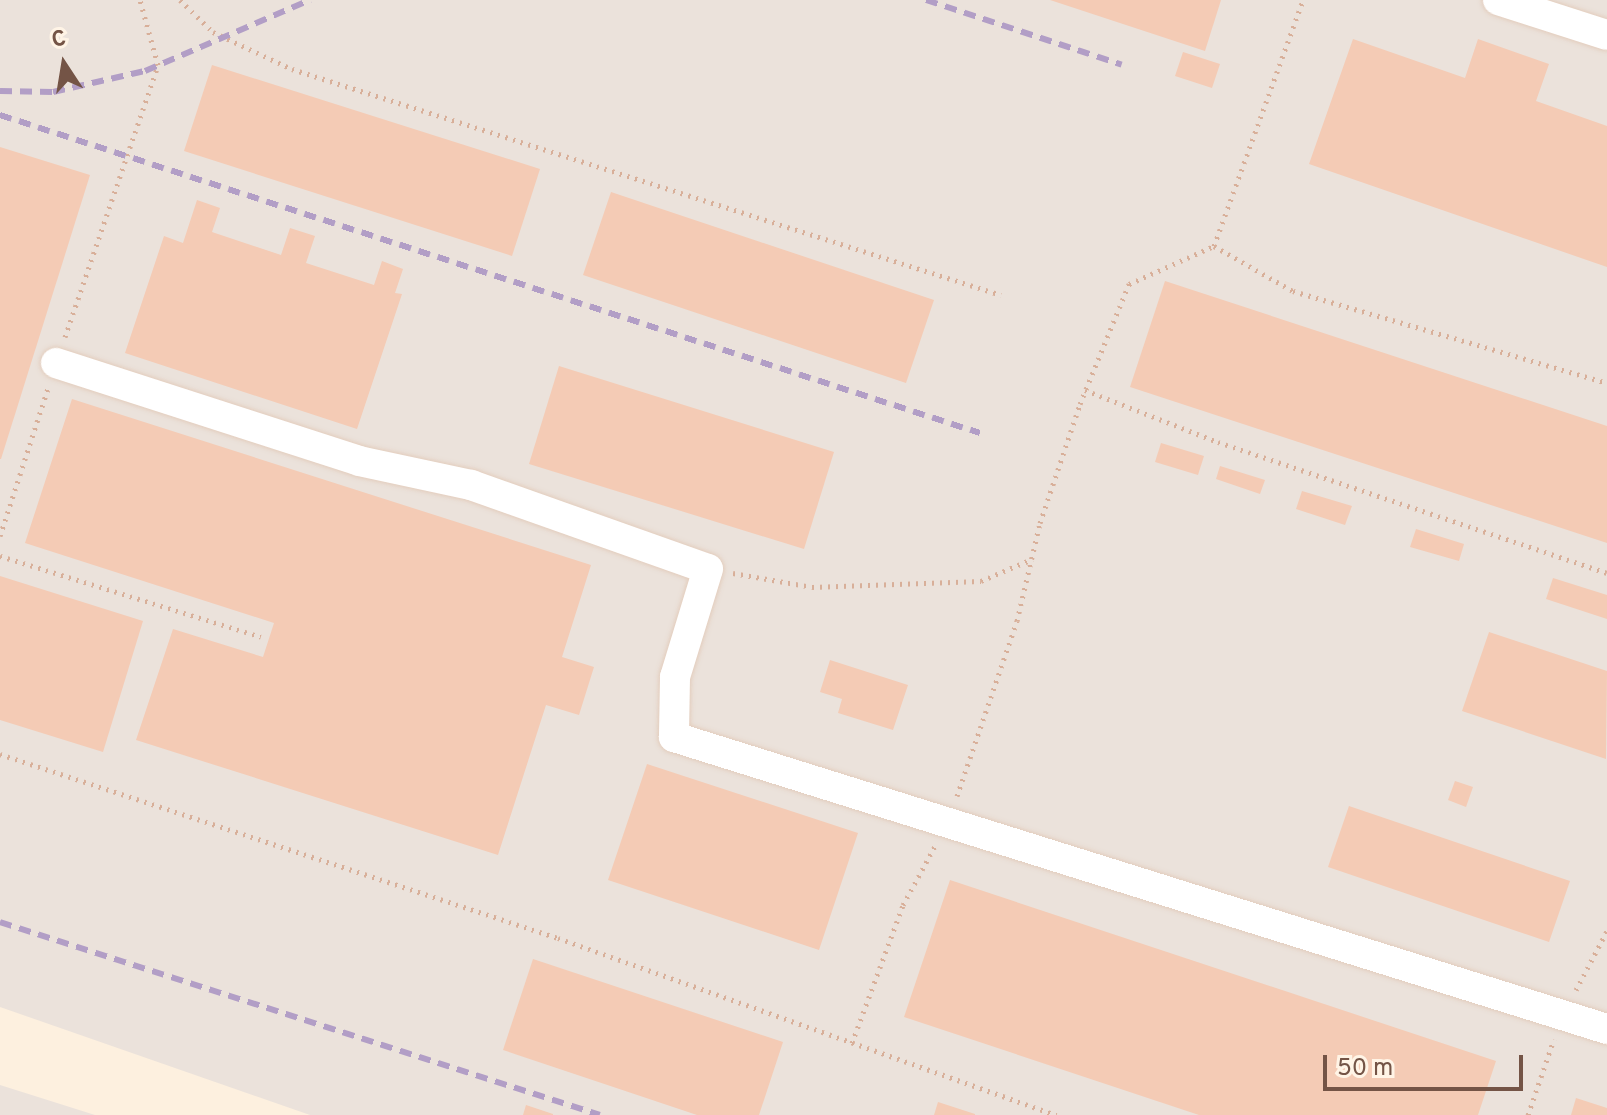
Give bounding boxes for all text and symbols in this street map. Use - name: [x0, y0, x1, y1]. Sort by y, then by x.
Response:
- north arrow: [24, 24, 104, 104]
- text: С: [49, 25, 69, 55]
- scale bar: [1327, 1039, 1527, 1089]
- text: 50 m: [1337, 1054, 1393, 1084]

